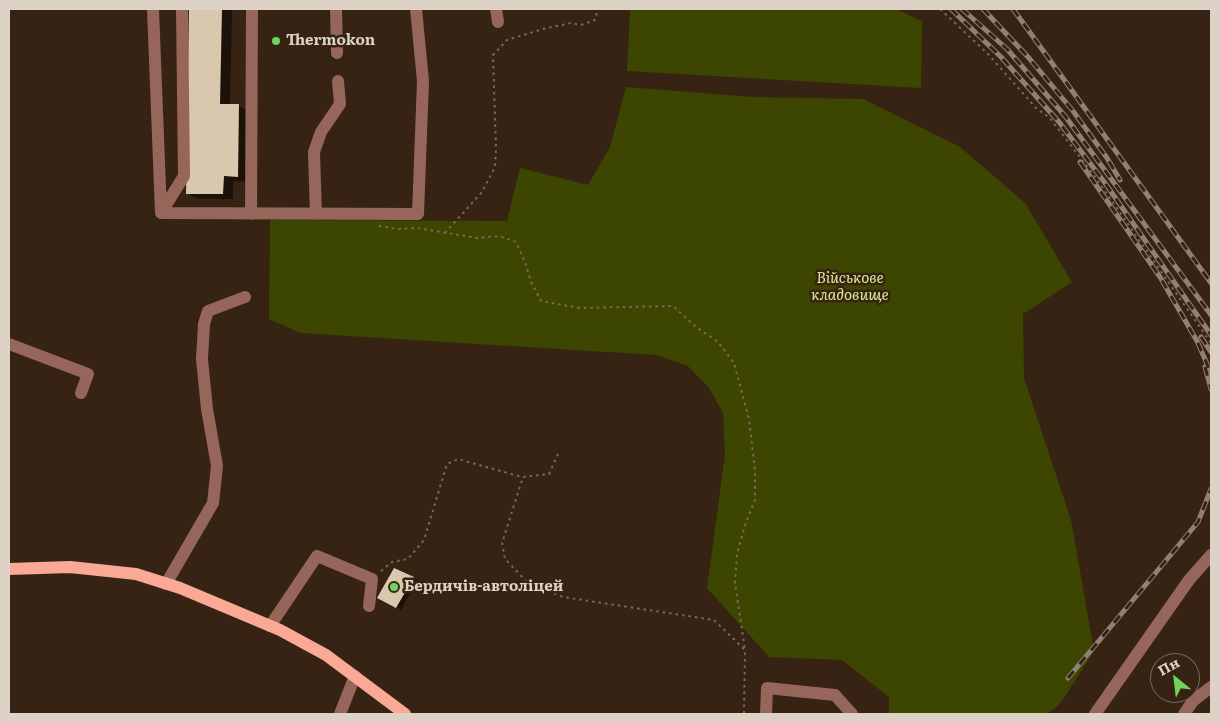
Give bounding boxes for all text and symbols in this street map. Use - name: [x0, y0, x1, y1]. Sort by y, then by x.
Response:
- place label: Thermokon: [286, 32, 375, 50]
- marker: Thermokon: [270, 35, 282, 47]
- park label: Військове кладовище: [811, 270, 889, 305]
- place label: Бердичів-автоліцей: [404, 578, 563, 596]
- marker: Бердичів-автоліцей: [388, 581, 400, 593]
- text: Пн: [1154, 652, 1183, 680]
- north arrow: [1150, 653, 1200, 703]

